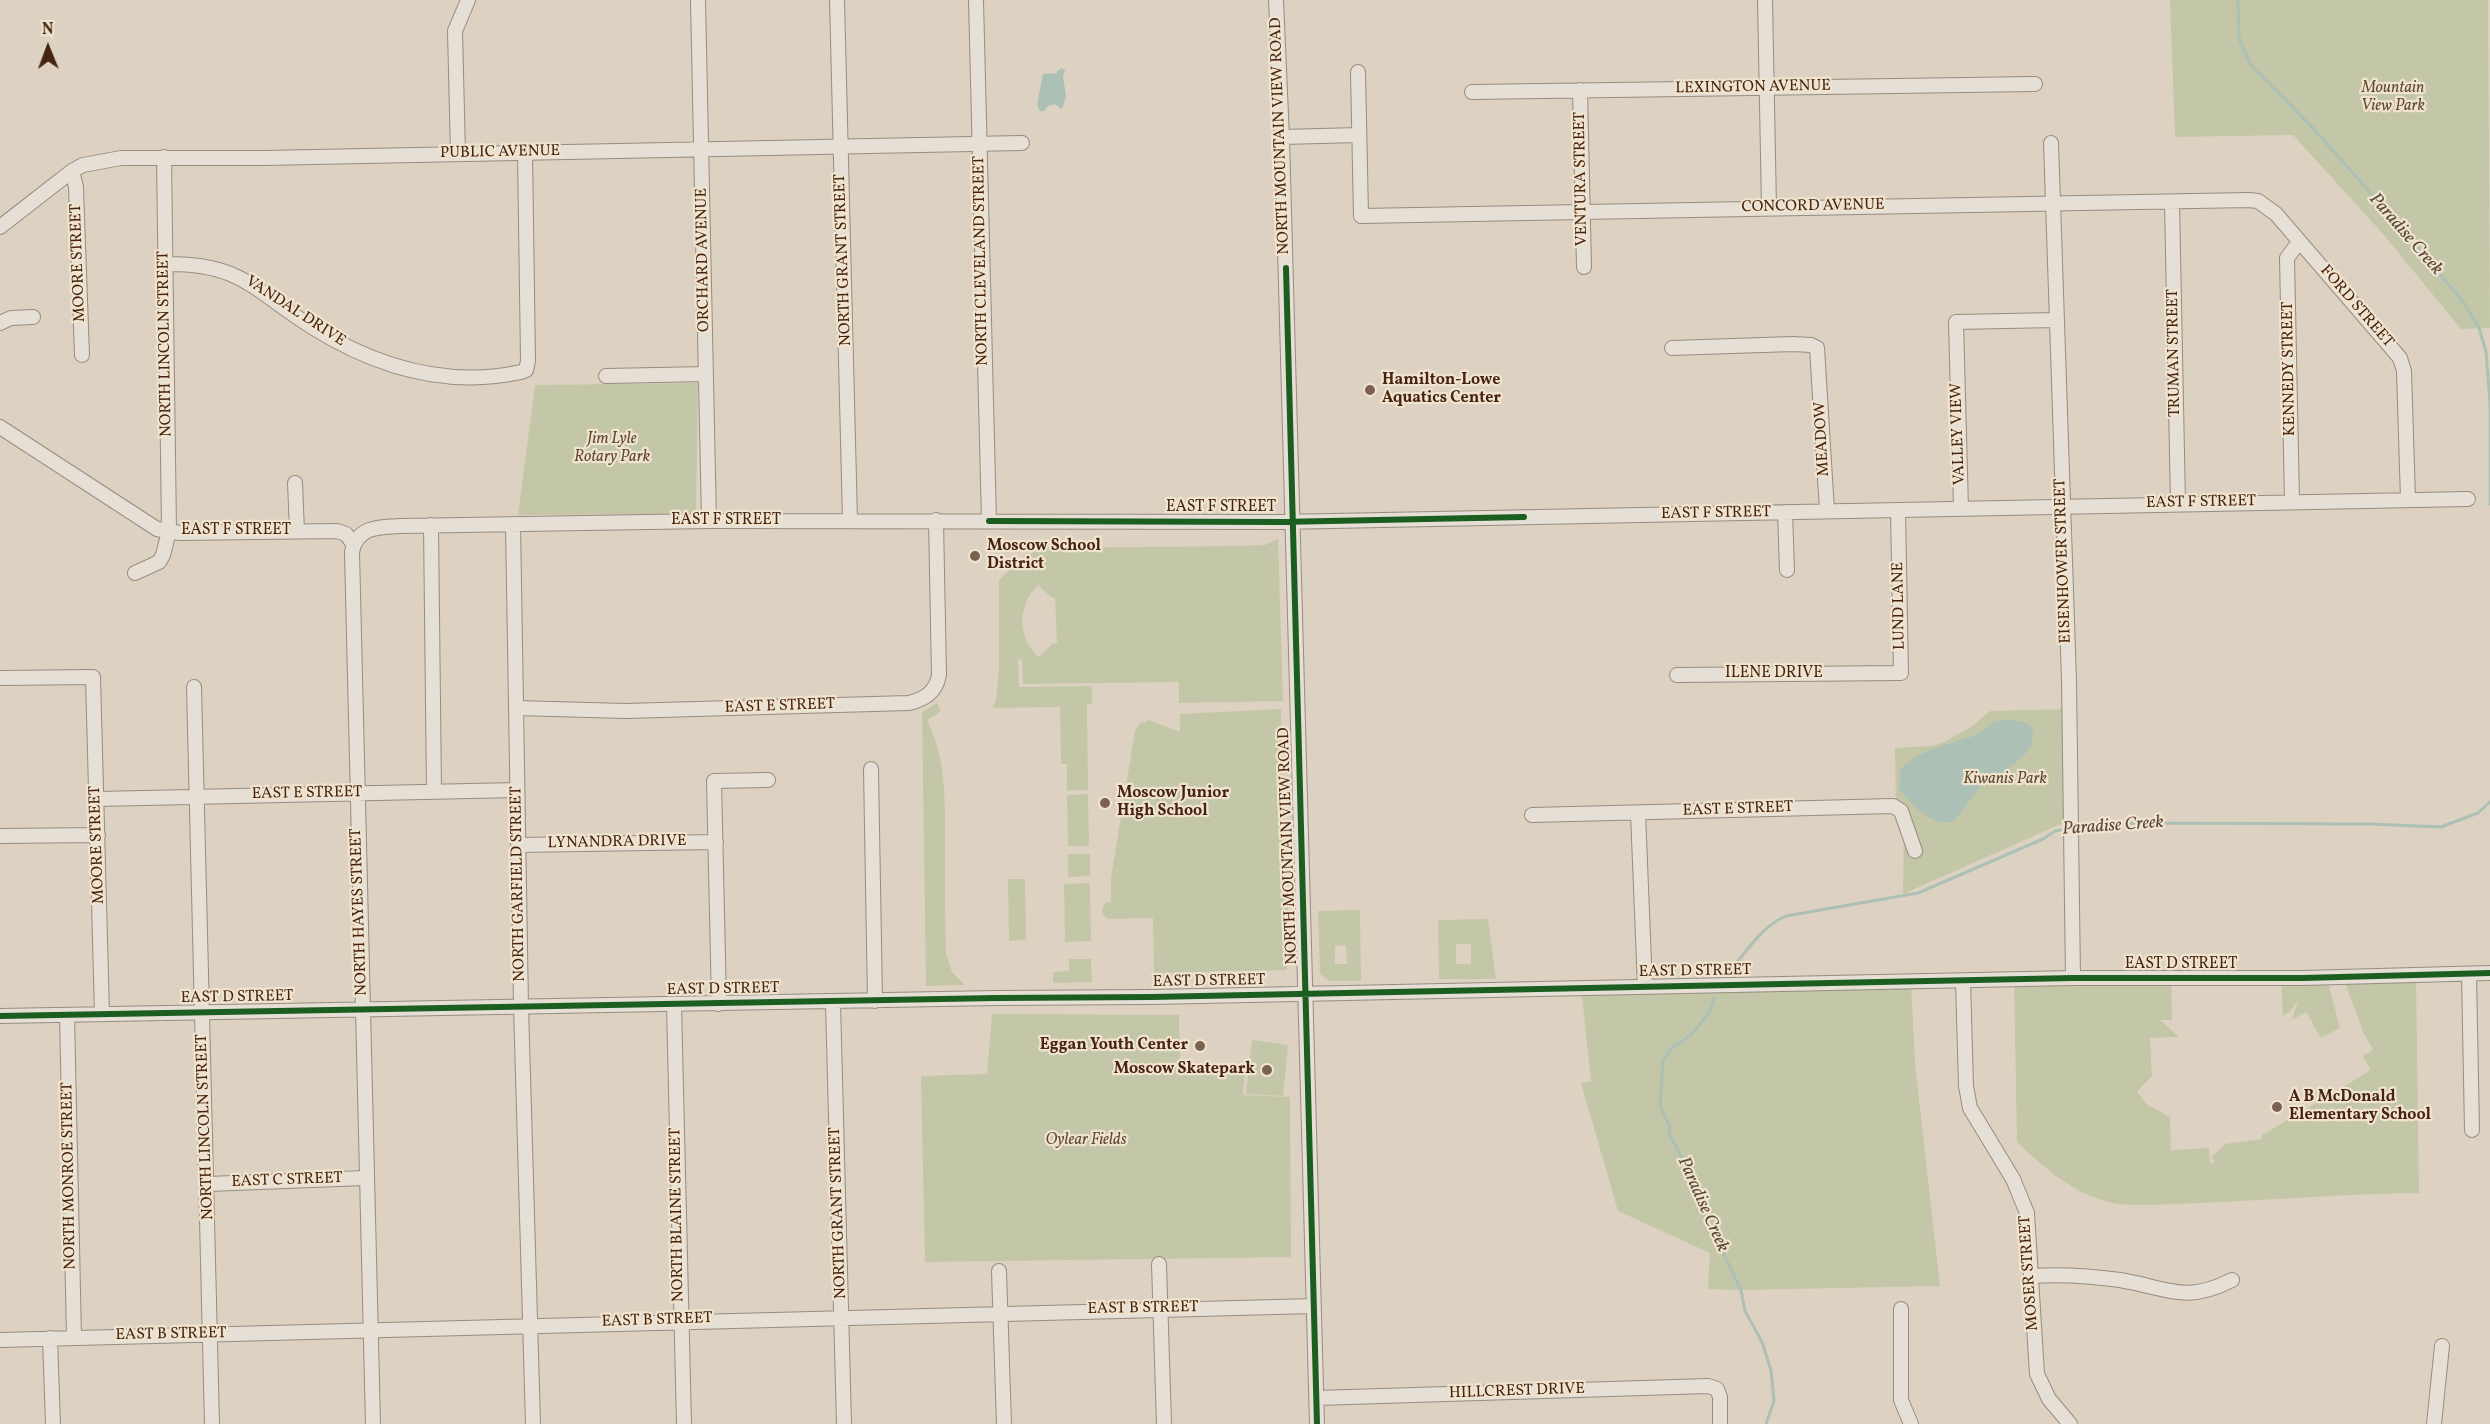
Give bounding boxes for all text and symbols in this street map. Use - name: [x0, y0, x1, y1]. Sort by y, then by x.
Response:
- street label: NORTH MOUNTAIN VIEW ROAD: [1267, 17, 1295, 255]
- north arrow: [18, 18, 78, 78]
- text: N: [42, 19, 54, 41]
- street label: LEXINGTON AVENUE: [1675, 77, 1831, 99]
- park label: Mountain View Park: [2361, 79, 2425, 117]
- street label: VENTURA STREET: [1571, 112, 1593, 246]
- street label: PUBLIC AVENUE: [440, 142, 560, 164]
- street label: NORTH CLEVELAND STREET: [971, 156, 993, 366]
- street label: NORTH GRANT STREET: [831, 174, 857, 346]
- street label: ORCHARD AVENUE: [693, 188, 715, 332]
- water label: Paradise Creek: [2363, 189, 2447, 281]
- street label: CONCORD AVENUE: [1741, 196, 1885, 218]
- street label: MOORE STREET: [67, 204, 91, 322]
- street label: NORTH LINCOLN STREET: [155, 251, 177, 437]
- street label: FORD STREET: [2315, 262, 2397, 352]
- street label: VANDAL DRIVE: [241, 272, 349, 352]
- street label: TRUMAN STREET: [2164, 289, 2186, 417]
- street label: KENNEDY STREET: [2279, 302, 2301, 436]
- place label: Hamilton-Lowe Aquatics Center: [1382, 371, 1501, 409]
- street label: VALLEY VIEW: [1948, 382, 1970, 486]
- marker: Hamilton-Lowe Aquatics Center: [1363, 383, 1377, 397]
- street label: MEADOW: [1811, 401, 1835, 477]
- park label: Jim Lyle Rotary Park: [574, 430, 650, 468]
- street label: EISENHOWER STREET: [2052, 478, 2076, 644]
- street label: EAST F STREET: [2146, 492, 2256, 514]
- street label: EAST F STREET: [1166, 498, 1276, 518]
- street label: EAST F STREET: [1661, 503, 1771, 525]
- street label: EAST F STREET: [671, 511, 781, 531]
- street label: EAST F STREET: [181, 521, 291, 541]
- place label: Moscow School District: [987, 537, 1101, 575]
- marker: Moscow School District: [968, 549, 982, 563]
- street label: LUND LANE: [1890, 562, 1910, 650]
- street label: ILENE DRIVE: [1725, 664, 1823, 684]
- street label: EAST E STREET: [724, 695, 836, 719]
- street label: NORTH MOUNTAIN VIEW ROAD: [1275, 727, 1303, 965]
- park label: Kiwanis Park: [1963, 770, 2047, 790]
- street label: EAST E STREET: [252, 783, 362, 805]
- place label: Moscow Junior High School: [1117, 784, 1229, 822]
- street label: MOORE STREET: [86, 786, 110, 904]
- street label: NORTH GARFIELD STREET: [508, 786, 530, 982]
- marker: Moscow Junior High School: [1098, 796, 1112, 810]
- street label: EAST E STREET: [1682, 798, 1794, 822]
- water label: Paradise Creek: [2061, 813, 2165, 841]
- street label: NORTH HAYES STREET: [347, 828, 373, 996]
- street label: LYNANDRA DRIVE: [547, 832, 687, 854]
- street label: EAST D STREET: [2125, 955, 2237, 975]
- street label: EAST D STREET: [1638, 961, 1752, 983]
- street label: EAST D STREET: [1152, 971, 1266, 993]
- street label: EAST D STREET: [666, 979, 780, 1001]
- street label: EAST D STREET: [180, 987, 294, 1009]
- street label: NORTH LINCOLN STREET: [193, 1034, 219, 1220]
- place label: Eggan Youth Center: [1040, 1036, 1188, 1056]
- marker: Eggan Youth Center: [1193, 1039, 1207, 1053]
- place label: Moscow Skatepark: [1114, 1060, 1255, 1080]
- marker: Moscow Skatepark: [1260, 1063, 1274, 1077]
- street label: NORTH MONROE STREET: [59, 1082, 81, 1270]
- place label: A B McDonald Elementary School: [2289, 1088, 2431, 1126]
- marker: A B McDonald Elementary School: [2270, 1100, 2284, 1114]
- street label: NORTH GRANT STREET: [826, 1127, 852, 1299]
- street label: NORTH BLAINE STREET: [667, 1128, 689, 1302]
- park label: Oylear Fields: [1045, 1131, 1127, 1151]
- water label: Paradise Creek: [1671, 1154, 1733, 1256]
- street label: EAST C STREET: [231, 1169, 343, 1193]
- street label: MOSER STREET: [2016, 1215, 2044, 1331]
- street label: EAST B STREET: [1087, 1298, 1199, 1320]
- street label: EAST B STREET: [601, 1309, 713, 1333]
- street label: EAST B STREET: [115, 1324, 227, 1346]
- street label: HILLCREST DRIVE: [1449, 1380, 1585, 1404]

